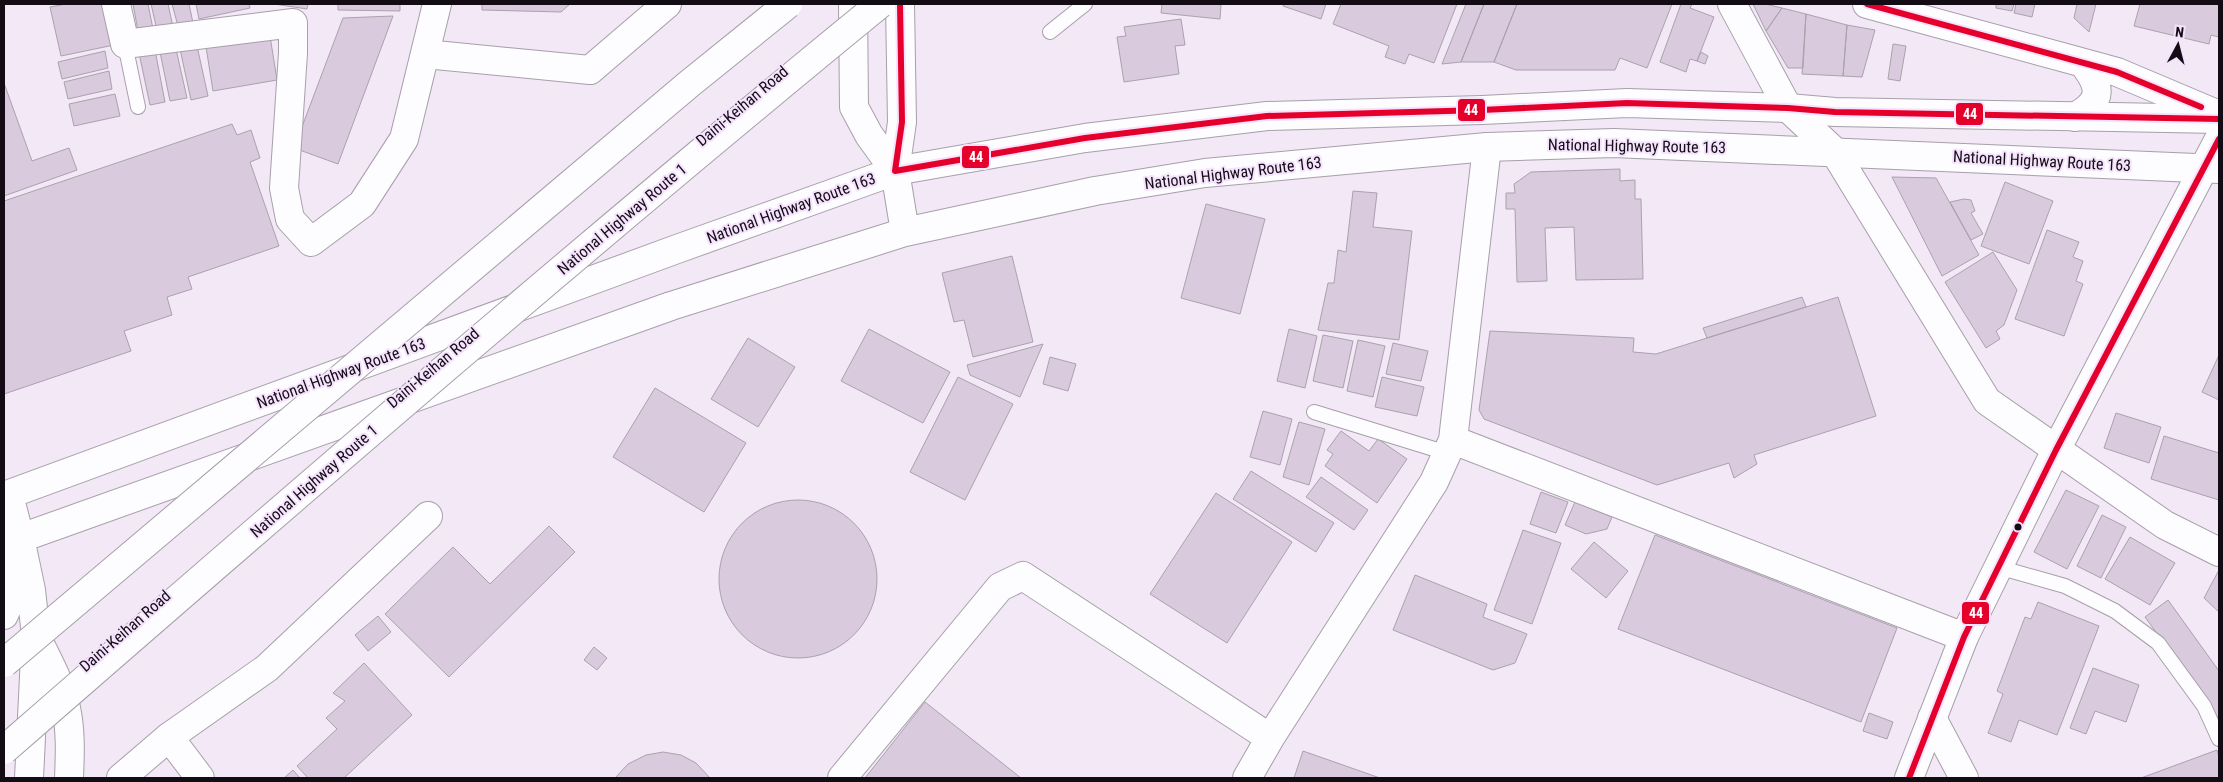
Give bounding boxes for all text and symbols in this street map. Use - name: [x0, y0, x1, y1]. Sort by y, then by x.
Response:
- north arrow: [2153, 20, 2203, 70]
- text: N: [2174, 24, 2185, 41]
- street label: Daini-Keihan Road: [692, 62, 792, 150]
- line badge: 44: [1457, 98, 1486, 122]
- text: 44: [1464, 102, 1478, 118]
- line badge: 44: [1955, 102, 1984, 126]
- text: 44: [1963, 106, 1977, 122]
- street label: National Highway Route 163: [1548, 135, 1726, 157]
- line badge: 44: [961, 145, 990, 169]
- street label: National Highway Route 163: [1953, 147, 2131, 175]
- text: 44: [969, 149, 983, 165]
- street label: National Highway Route 163: [1143, 153, 1323, 193]
- street label: National Highway Route 1: [554, 160, 690, 278]
- street label: National Highway Route 163: [704, 169, 878, 247]
- street label: Daini-Keihan Road: [383, 324, 483, 412]
- street label: National Highway Route 163: [254, 334, 428, 412]
- street label: National Highway Route 1: [247, 421, 381, 541]
- unlabelled marker: [2013, 522, 2023, 532]
- street label: Daini-Keihan Road: [76, 586, 174, 676]
- line badge: 44: [1961, 601, 1990, 625]
- text: 44: [1969, 605, 1983, 621]

